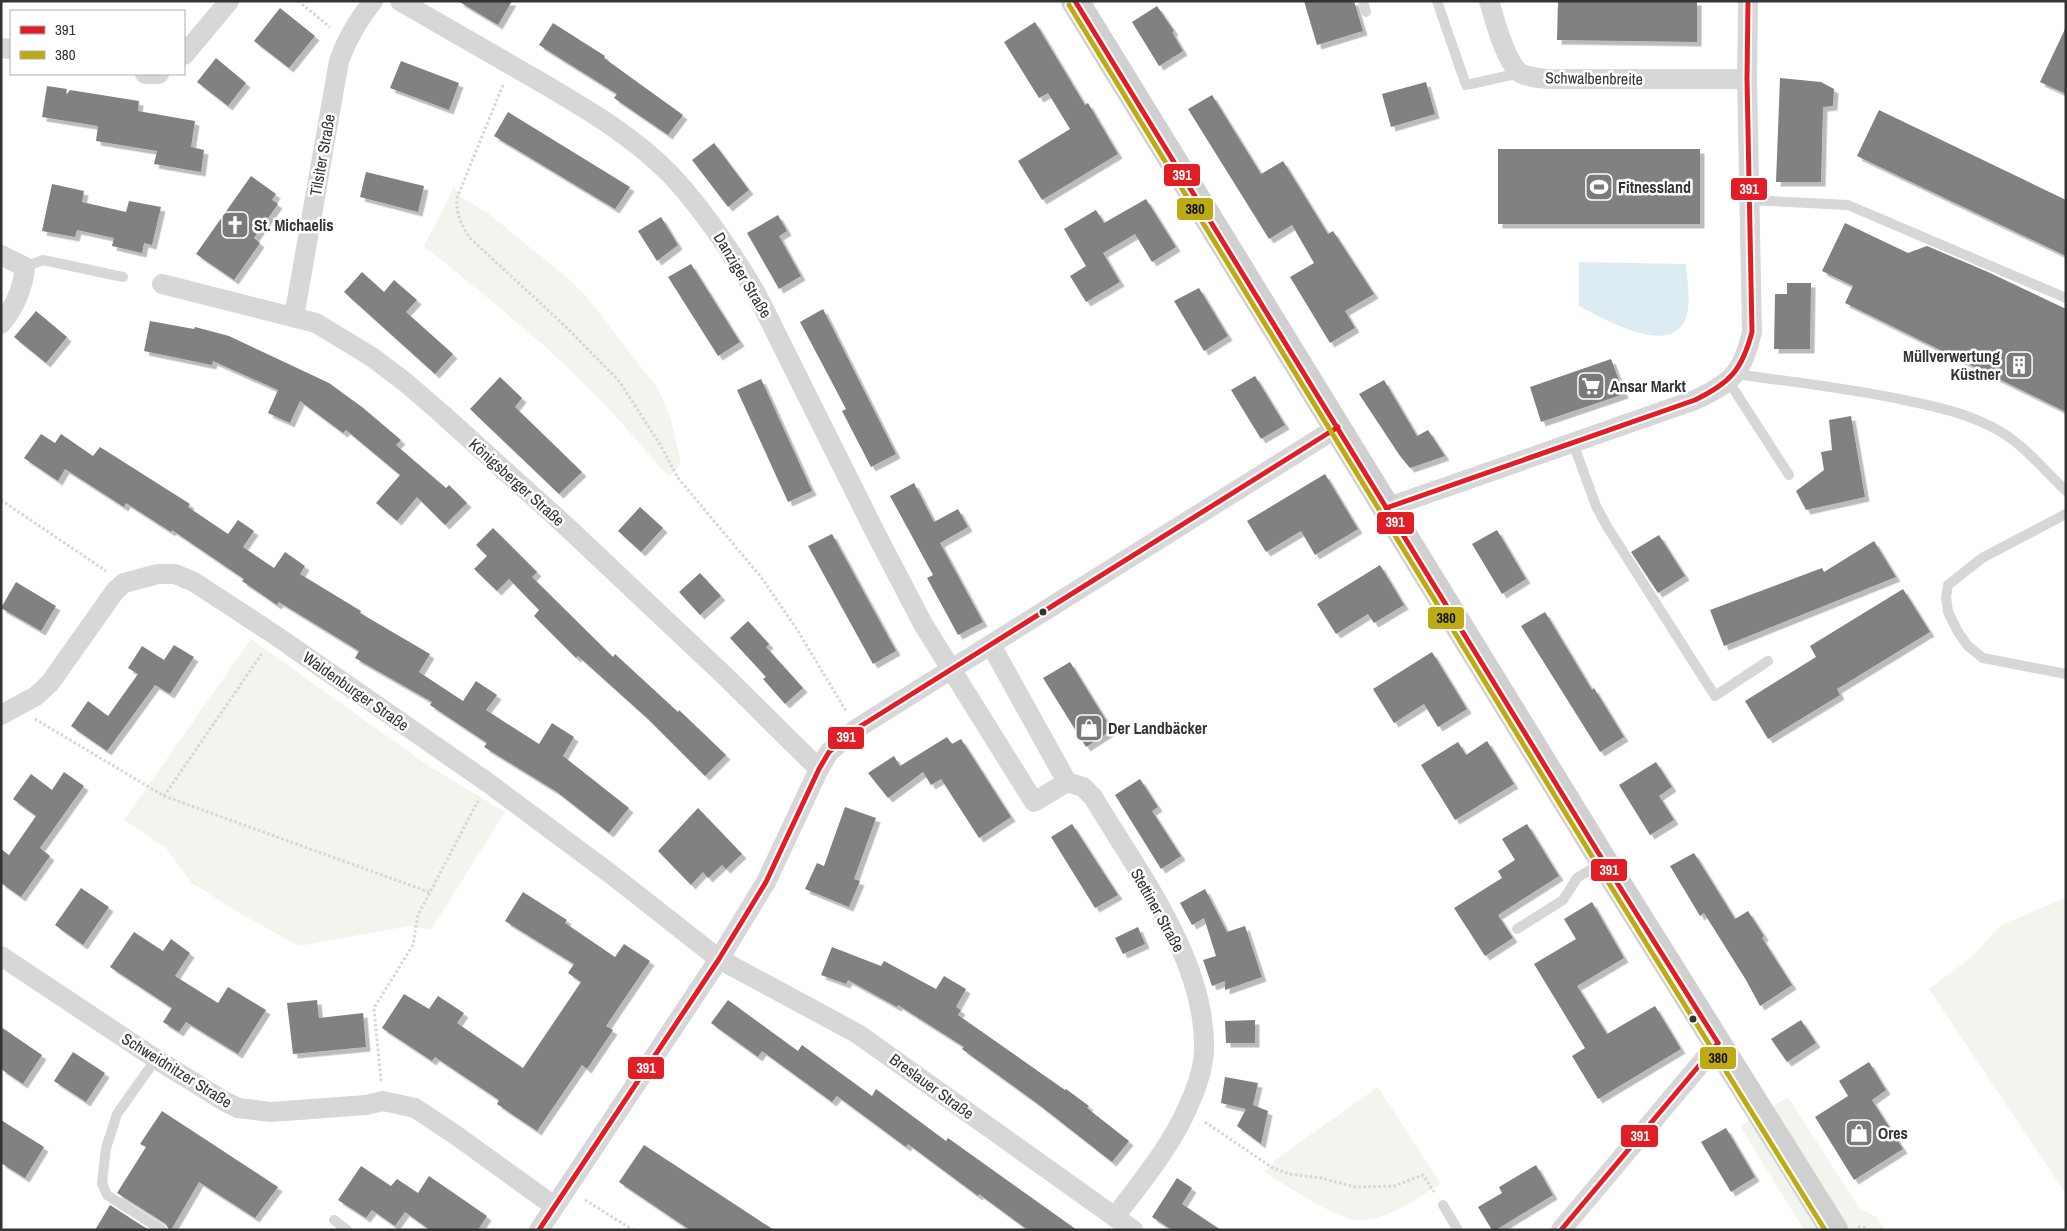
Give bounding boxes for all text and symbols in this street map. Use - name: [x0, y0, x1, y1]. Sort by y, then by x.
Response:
- legend: [10, 10, 185, 75]
- text: 391: [55, 19, 76, 40]
- text: 380: [55, 44, 76, 65]
- street label: Schwalbenbreite: [1545, 66, 1643, 90]
- street label: Tilsiter Straße: [304, 112, 340, 198]
- line badge: 391: [1163, 163, 1201, 187]
- text: 391: [1172, 166, 1192, 184]
- sports icon: Fitnessland: [1584, 172, 1614, 202]
- place label: Fitnessland: [1618, 176, 1691, 198]
- line badge: 391: [1730, 177, 1768, 201]
- text: 391: [1739, 180, 1759, 198]
- line badge: 380: [1176, 197, 1214, 221]
- text: 380: [1185, 200, 1205, 218]
- church icon: St. Michaelis: [220, 210, 250, 240]
- place label: St. Michaelis: [254, 214, 334, 236]
- street label: Danziger Straße: [709, 228, 777, 322]
- place label: Müllverwertung Küstner: [1903, 345, 2001, 385]
- building icon: Müllverwertung Küstner: [2004, 350, 2034, 380]
- supermarket icon: Ansar Markt: [1576, 371, 1606, 401]
- place label: Ansar Markt: [1610, 375, 1686, 397]
- street label: Königsberger Straße: [464, 433, 570, 531]
- line badge: 391: [1376, 511, 1415, 535]
- text: 391: [1385, 513, 1405, 531]
- line badge: 380: [1427, 606, 1465, 630]
- unlabelled marker: [1038, 607, 1048, 617]
- text: 380: [1436, 609, 1456, 627]
- street label: Waldenburger Straße: [299, 646, 413, 736]
- shop icon: Der Landbäcker: [1074, 713, 1104, 743]
- place label: Der Landbäcker: [1108, 717, 1208, 739]
- line badge: 391: [827, 726, 865, 750]
- text: 391: [836, 728, 856, 746]
- line badge: 391: [1590, 858, 1628, 882]
- text: 391: [1599, 861, 1619, 879]
- street label: Stettiner Straße: [1126, 864, 1190, 956]
- unlabelled marker: [1688, 1014, 1698, 1024]
- street label: Schweidnitzer Straße: [118, 1027, 236, 1113]
- line badge: 380: [1699, 1046, 1737, 1070]
- street label: Breslauer Straße: [885, 1048, 979, 1124]
- text: 380: [1708, 1049, 1728, 1067]
- line badge: 391: [627, 1056, 665, 1080]
- text: 391: [636, 1059, 656, 1077]
- shop icon: Ores: [1844, 1118, 1874, 1148]
- place label: Ores: [1878, 1122, 1908, 1144]
- line badge: 391: [1620, 1124, 1659, 1148]
- text: 391: [1630, 1127, 1650, 1145]

